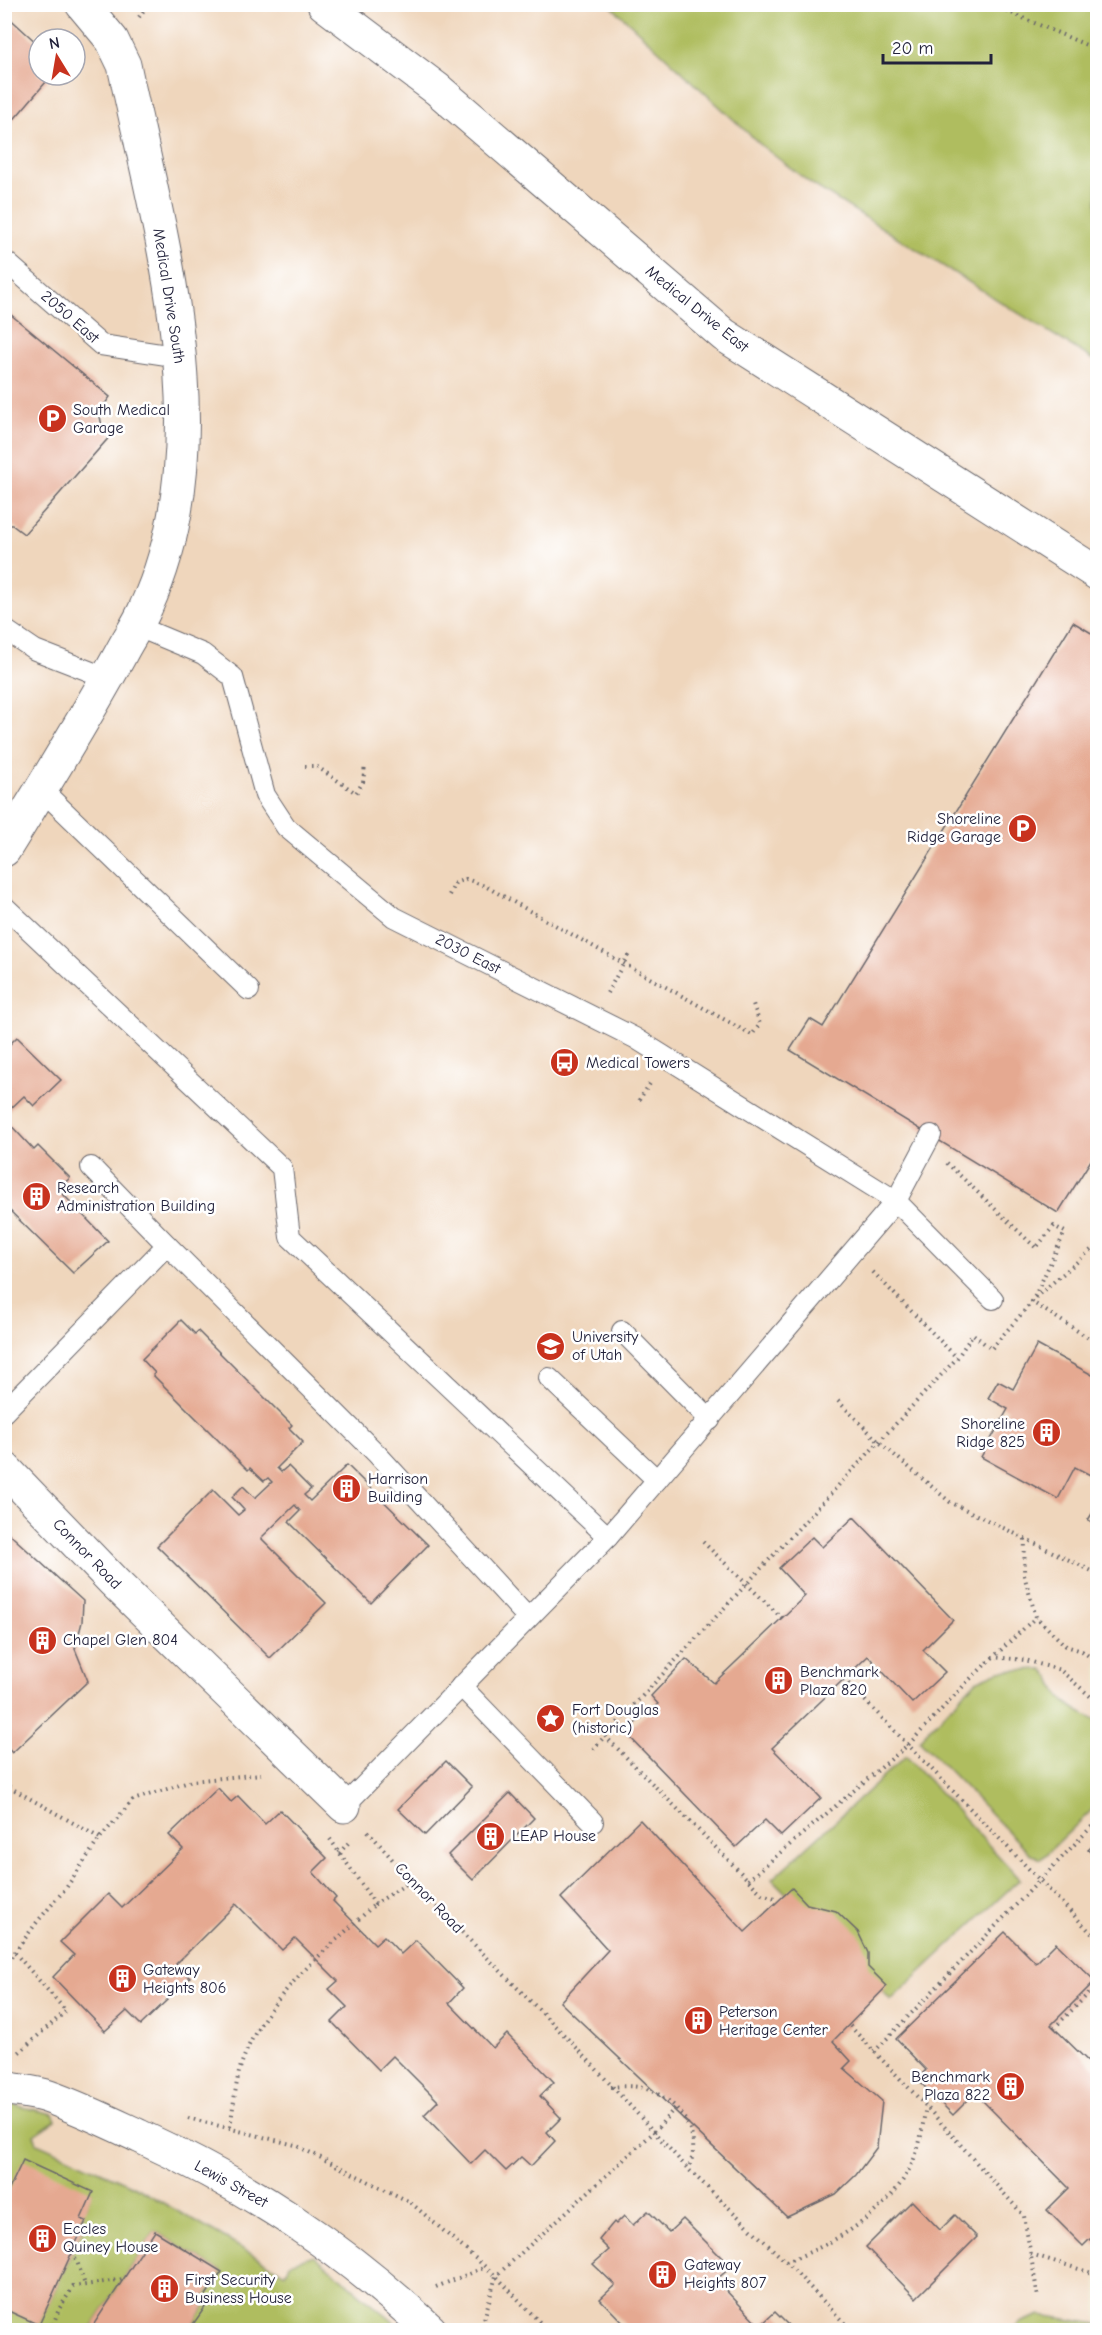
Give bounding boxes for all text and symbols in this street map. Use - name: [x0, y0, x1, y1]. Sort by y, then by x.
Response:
- north arrow: [27, 27, 87, 87]
- scale bar: [883, 27, 991, 65]
- text: N: [47, 33, 61, 53]
- text: 20 m: [892, 38, 933, 59]
- street label: Medical Drive South: [149, 227, 189, 365]
- street label: Medical Drive East: [642, 262, 752, 356]
- street label: 2050 East: [37, 287, 103, 347]
- place label: South Medical Garage: [73, 401, 170, 437]
- parking icon: South Medical Garage: [36, 403, 68, 435]
- place label: Shoreline Ridge Garage: [907, 810, 1001, 846]
- parking icon: Shoreline Ridge Garage: [1006, 812, 1038, 844]
- street label: 2030 East: [433, 930, 504, 978]
- bus stop icon: Medical Towers: [549, 1047, 581, 1079]
- place label: Medical Towers: [586, 1054, 690, 1072]
- place label: Research Administration Building: [57, 1179, 215, 1215]
- building icon: Research Administration Building: [20, 1181, 52, 1213]
- place label: University of Utah: [572, 1328, 639, 1364]
- school or university icon: University of Utah: [535, 1330, 567, 1362]
- place label: Shoreline Ridge 825: [956, 1415, 1025, 1451]
- building icon: Shoreline Ridge 825: [1030, 1417, 1062, 1449]
- place label: Harrison Building: [368, 1470, 428, 1506]
- building icon: Harrison Building: [331, 1472, 363, 1504]
- street label: Connor Road: [49, 1515, 125, 1593]
- building icon: Chapel Glen 804: [26, 1624, 58, 1656]
- place label: Chapel Glen 804: [63, 1631, 178, 1649]
- place label: Benchmark Plaza 820: [800, 1663, 879, 1699]
- building icon: Benchmark Plaza 820: [763, 1665, 795, 1697]
- place label: Fort Douglas (historic): [572, 1701, 659, 1737]
- place icon: Fort Douglas (historic): [535, 1703, 567, 1735]
- building icon: LEAP House: [475, 1820, 507, 1852]
- place label: LEAP House: [512, 1827, 596, 1845]
- street label: Connor Road: [391, 1859, 467, 1937]
- place label: Gateway Heights 806: [143, 1961, 227, 1997]
- building icon: Gateway Heights 806: [106, 1963, 138, 1995]
- place label: Peterson Heritage Center: [719, 2003, 829, 2039]
- building icon: Peterson Heritage Center: [682, 2005, 714, 2037]
- place label: Benchmark Plaza 822: [911, 2068, 990, 2104]
- building icon: Benchmark Plaza 822: [995, 2070, 1027, 2102]
- street label: Lewis Street: [191, 2156, 271, 2212]
- place label: Eccles Quiney House: [63, 2220, 158, 2256]
- building icon: Eccles Quiney House: [26, 2222, 58, 2254]
- place label: Gateway Heights 807: [684, 2256, 767, 2292]
- building icon: Gateway Heights 807: [647, 2258, 679, 2290]
- place label: First Security Business House: [185, 2271, 292, 2307]
- building icon: First Security Business House: [148, 2273, 180, 2305]

